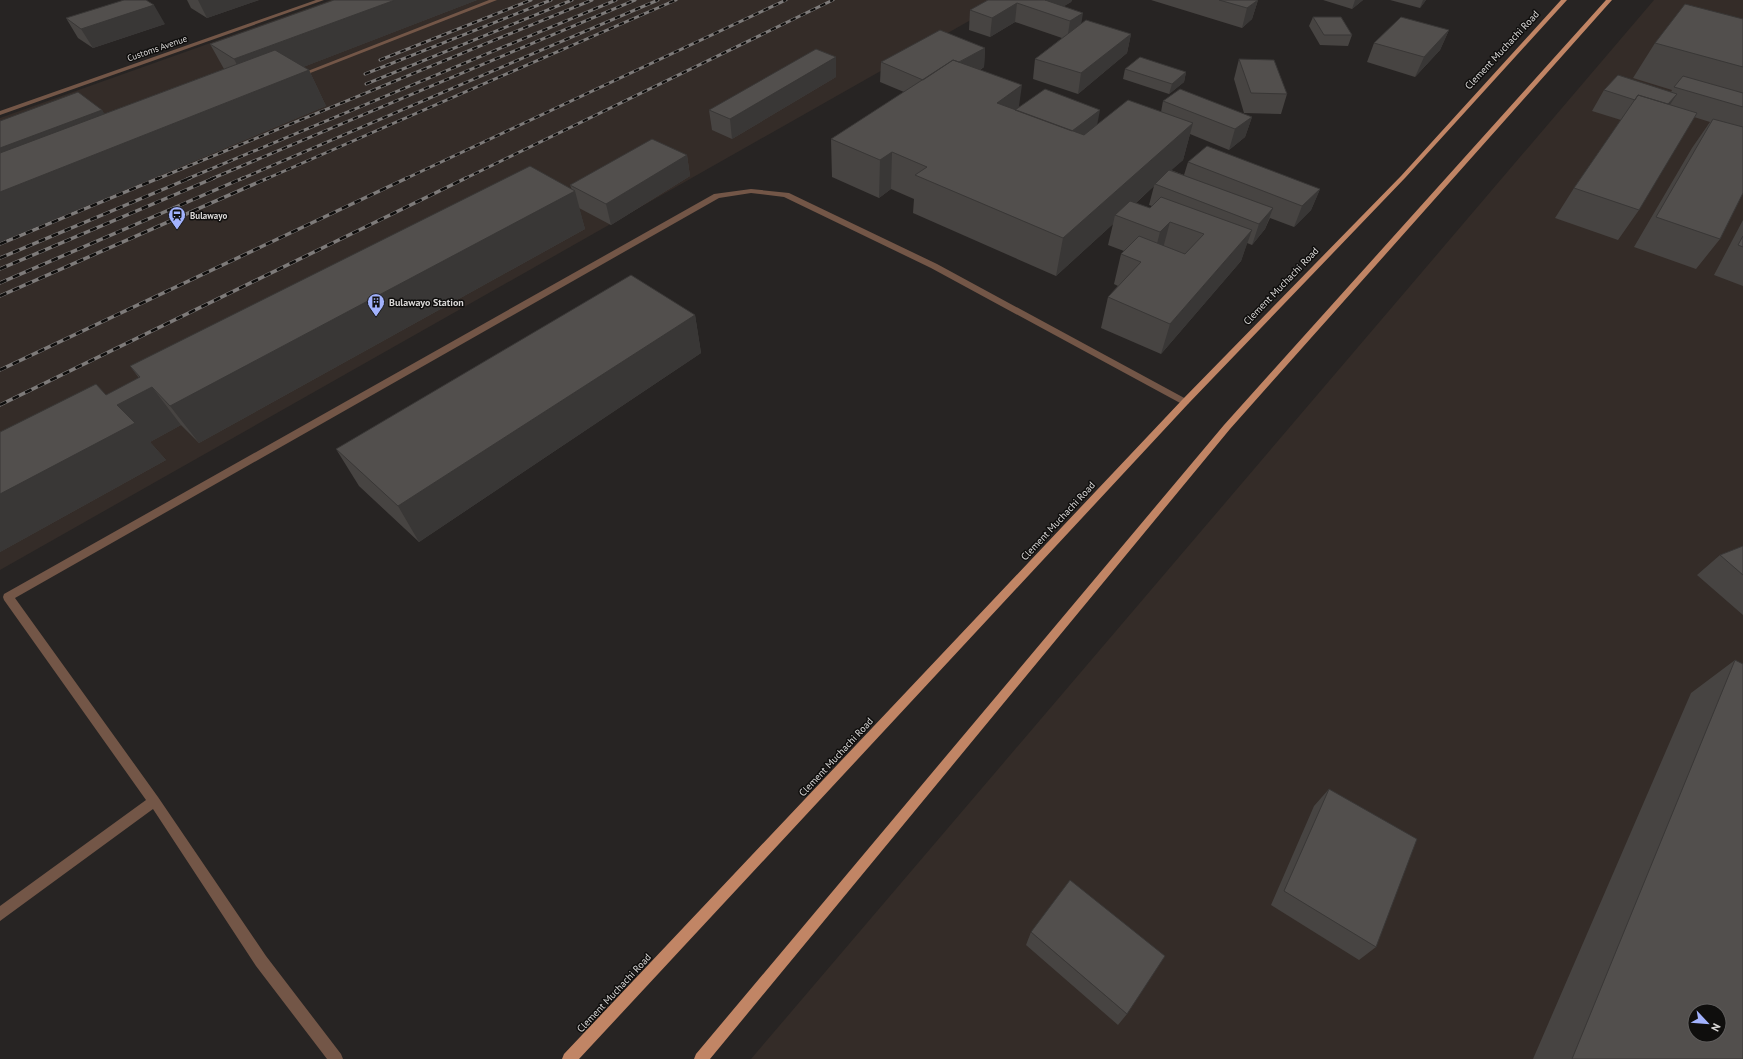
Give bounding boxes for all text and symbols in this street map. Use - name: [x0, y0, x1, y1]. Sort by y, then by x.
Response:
- street label: Clement Muchachi Road: [1462, 8, 1542, 92]
- street label: Customs Avenue: [126, 32, 189, 63]
- station icon: Bulawayo: [167, 205, 187, 230]
- place label: Bulawayo: [190, 210, 227, 221]
- street label: Clement Muchachi Road: [1240, 244, 1322, 328]
- building icon: Bulawayo Station: [366, 292, 386, 317]
- place label: Bulawayo Station: [389, 296, 464, 309]
- street label: Clement Muchachi Road: [1018, 479, 1098, 563]
- street label: Clement Muchachi Road: [796, 715, 876, 799]
- street label: Clement Muchachi Road: [574, 951, 654, 1035]
- north arrow: [1687, 1003, 1727, 1043]
- text: N: [1708, 1021, 1724, 1034]

